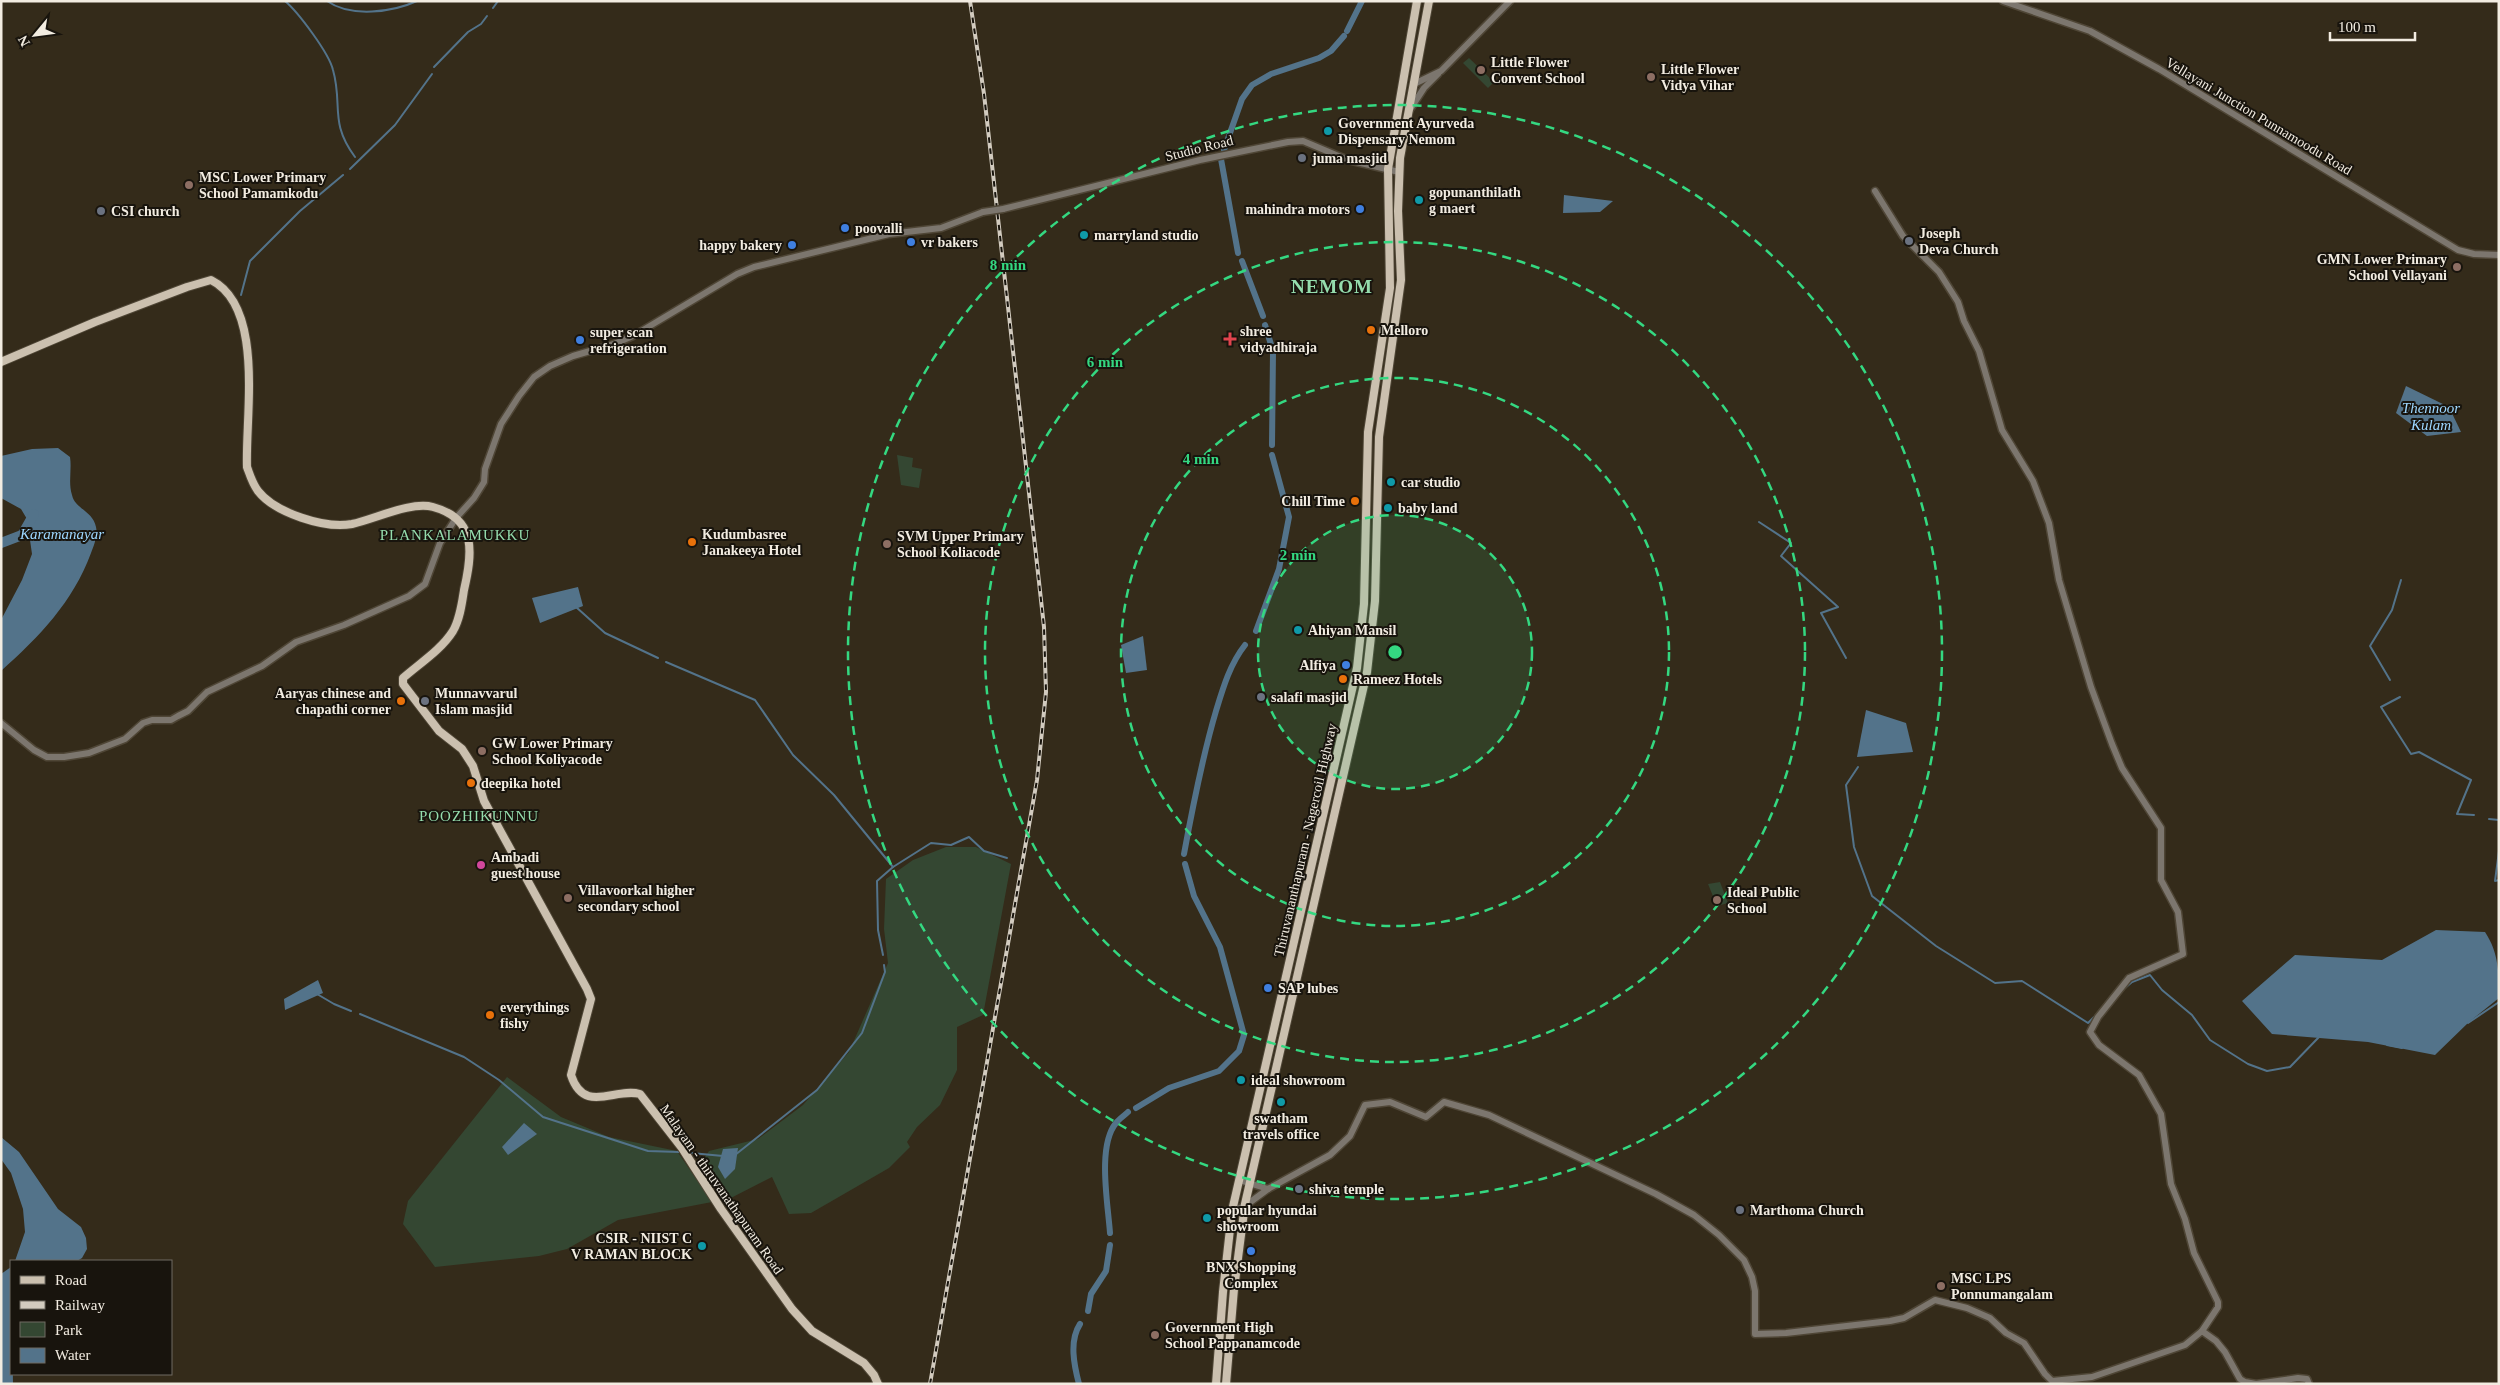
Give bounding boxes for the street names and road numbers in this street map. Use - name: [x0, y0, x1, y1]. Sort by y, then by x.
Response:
- street label: Vellayani Junction Punnamoodu Road: [2163, 55, 2354, 178]
- street label: Studio Road: [1164, 133, 1235, 164]
- street label: Thiruvananthapuram - Nagercoil Highway: [1271, 722, 1340, 958]
- street label: Malayam - thiruvanathapuram Road: [657, 1102, 786, 1277]

